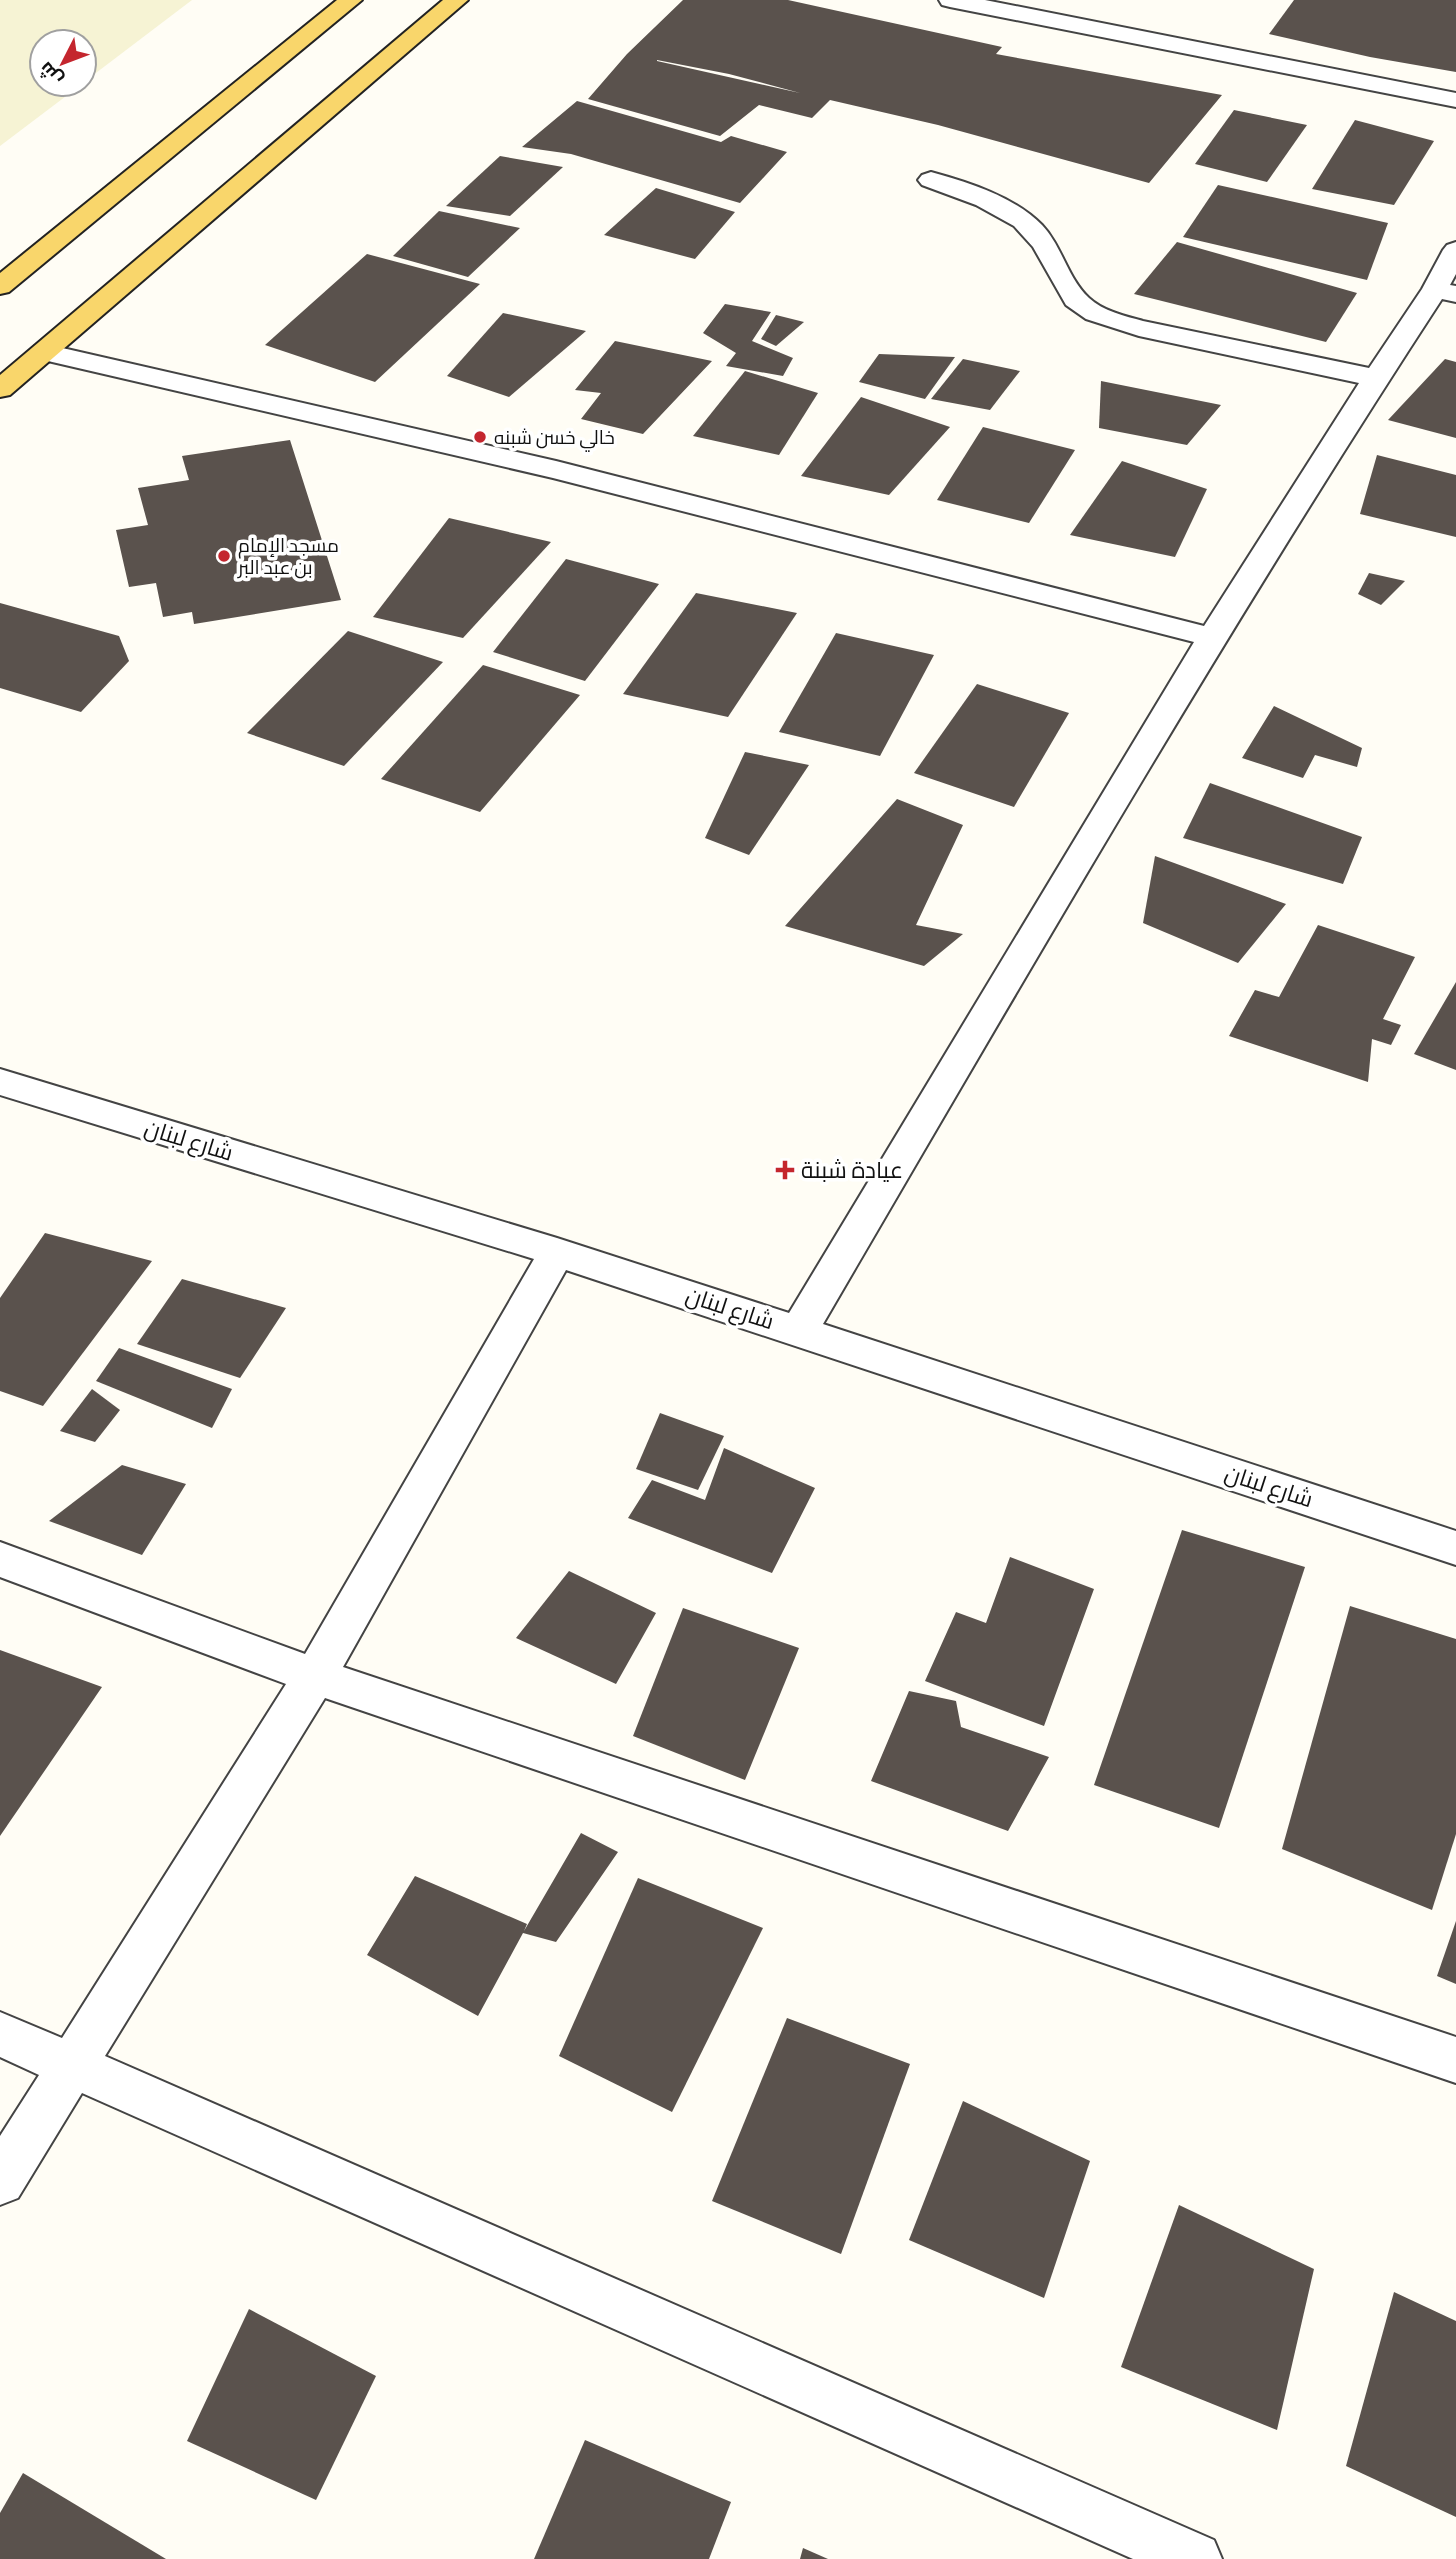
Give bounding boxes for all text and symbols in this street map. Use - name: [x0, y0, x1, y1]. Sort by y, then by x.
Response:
- north arrow: [28, 28, 98, 98]
- text: ش: [34, 57, 67, 91]
- place label: خالي خسن شبنه: [494, 426, 615, 452]
- marker: خالي خسن شبنه: [472, 429, 488, 445]
- place label: مسجد الإمام بن عبد البر: [237, 534, 339, 579]
- marker: مسجد الإمام بن عبد البر: [216, 548, 232, 564]
- street label: شارع لبنان: [141, 1113, 237, 1169]
- place label: عيادة شبنة: [801, 1156, 903, 1184]
- marker: عيادة شبنة: [775, 1160, 795, 1180]
- street label: شارع لبنان: [682, 1281, 778, 1337]
- street label: شارع لبنان: [1221, 1459, 1317, 1515]

